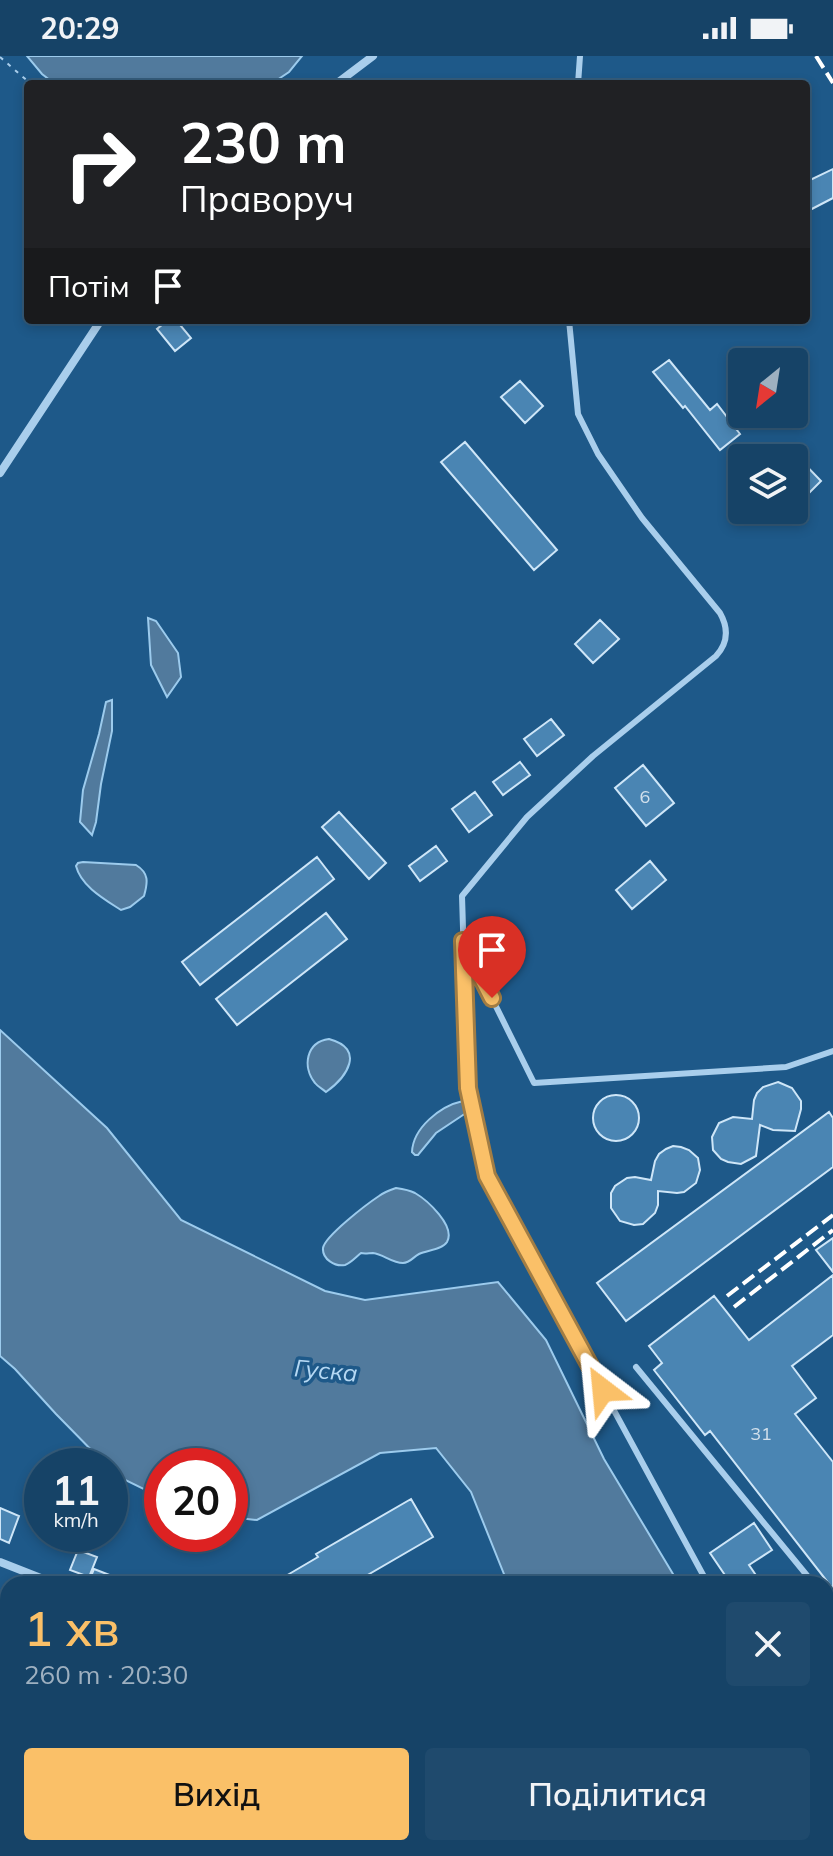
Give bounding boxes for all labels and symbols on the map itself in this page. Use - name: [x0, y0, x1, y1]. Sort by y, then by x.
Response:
- north arrow: [728, 348, 808, 428]
- house number: 6: [640, 785, 650, 808]
- pin: [458, 916, 526, 998]
- position arrow: [561, 1348, 645, 1432]
- water label: Гуска: [293, 1352, 359, 1388]
- house number: 31: [750, 1422, 772, 1445]
- speed limit sign: 20: [144, 1448, 248, 1552]

